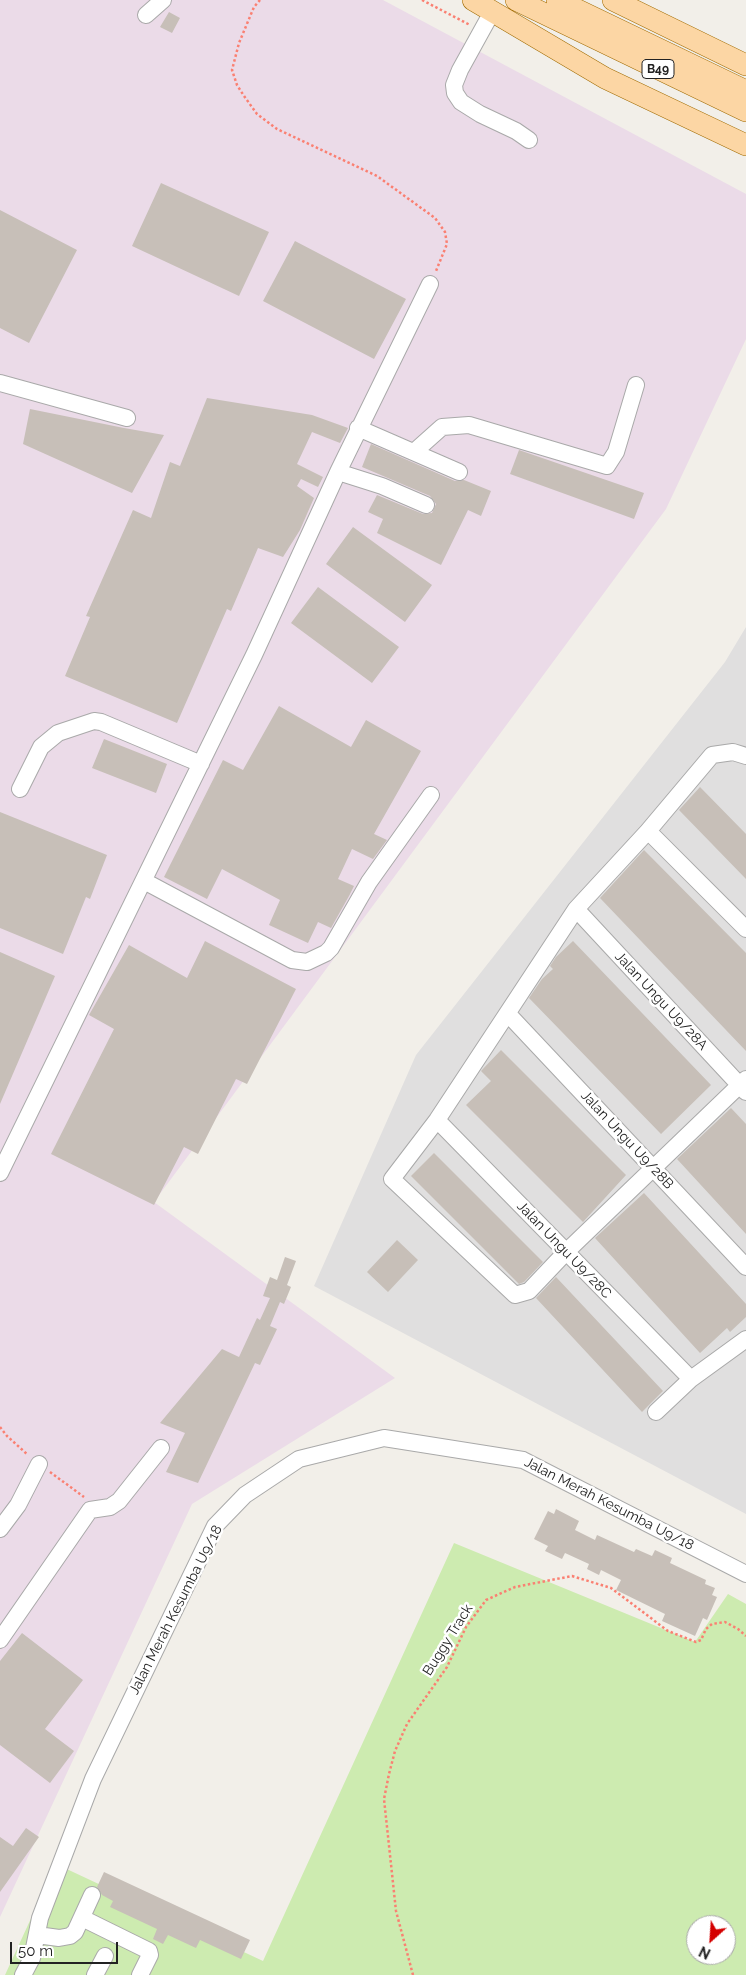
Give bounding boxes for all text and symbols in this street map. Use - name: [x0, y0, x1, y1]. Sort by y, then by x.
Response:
- road number: B49: [642, 60, 674, 78]
- street label: Jalan Ungu U9/28A: [611, 948, 711, 1054]
- street label: Jalan Ungu U9/28B: [577, 1087, 677, 1193]
- street label: Jalan Ungu U9/28C: [513, 1198, 615, 1302]
- street label: Jalan Merah Kesumba U9/18: [522, 1454, 696, 1554]
- street label: Jalan Merah Kesumba U9/18: [126, 1523, 226, 1697]
- street label: Buggy Track: [419, 1601, 477, 1679]
- north arrow: [686, 1915, 736, 1965]
- scale bar: [12, 1932, 120, 1964]
- text: 50 m: [18, 1942, 53, 1960]
- text: N: [697, 1943, 713, 1962]

